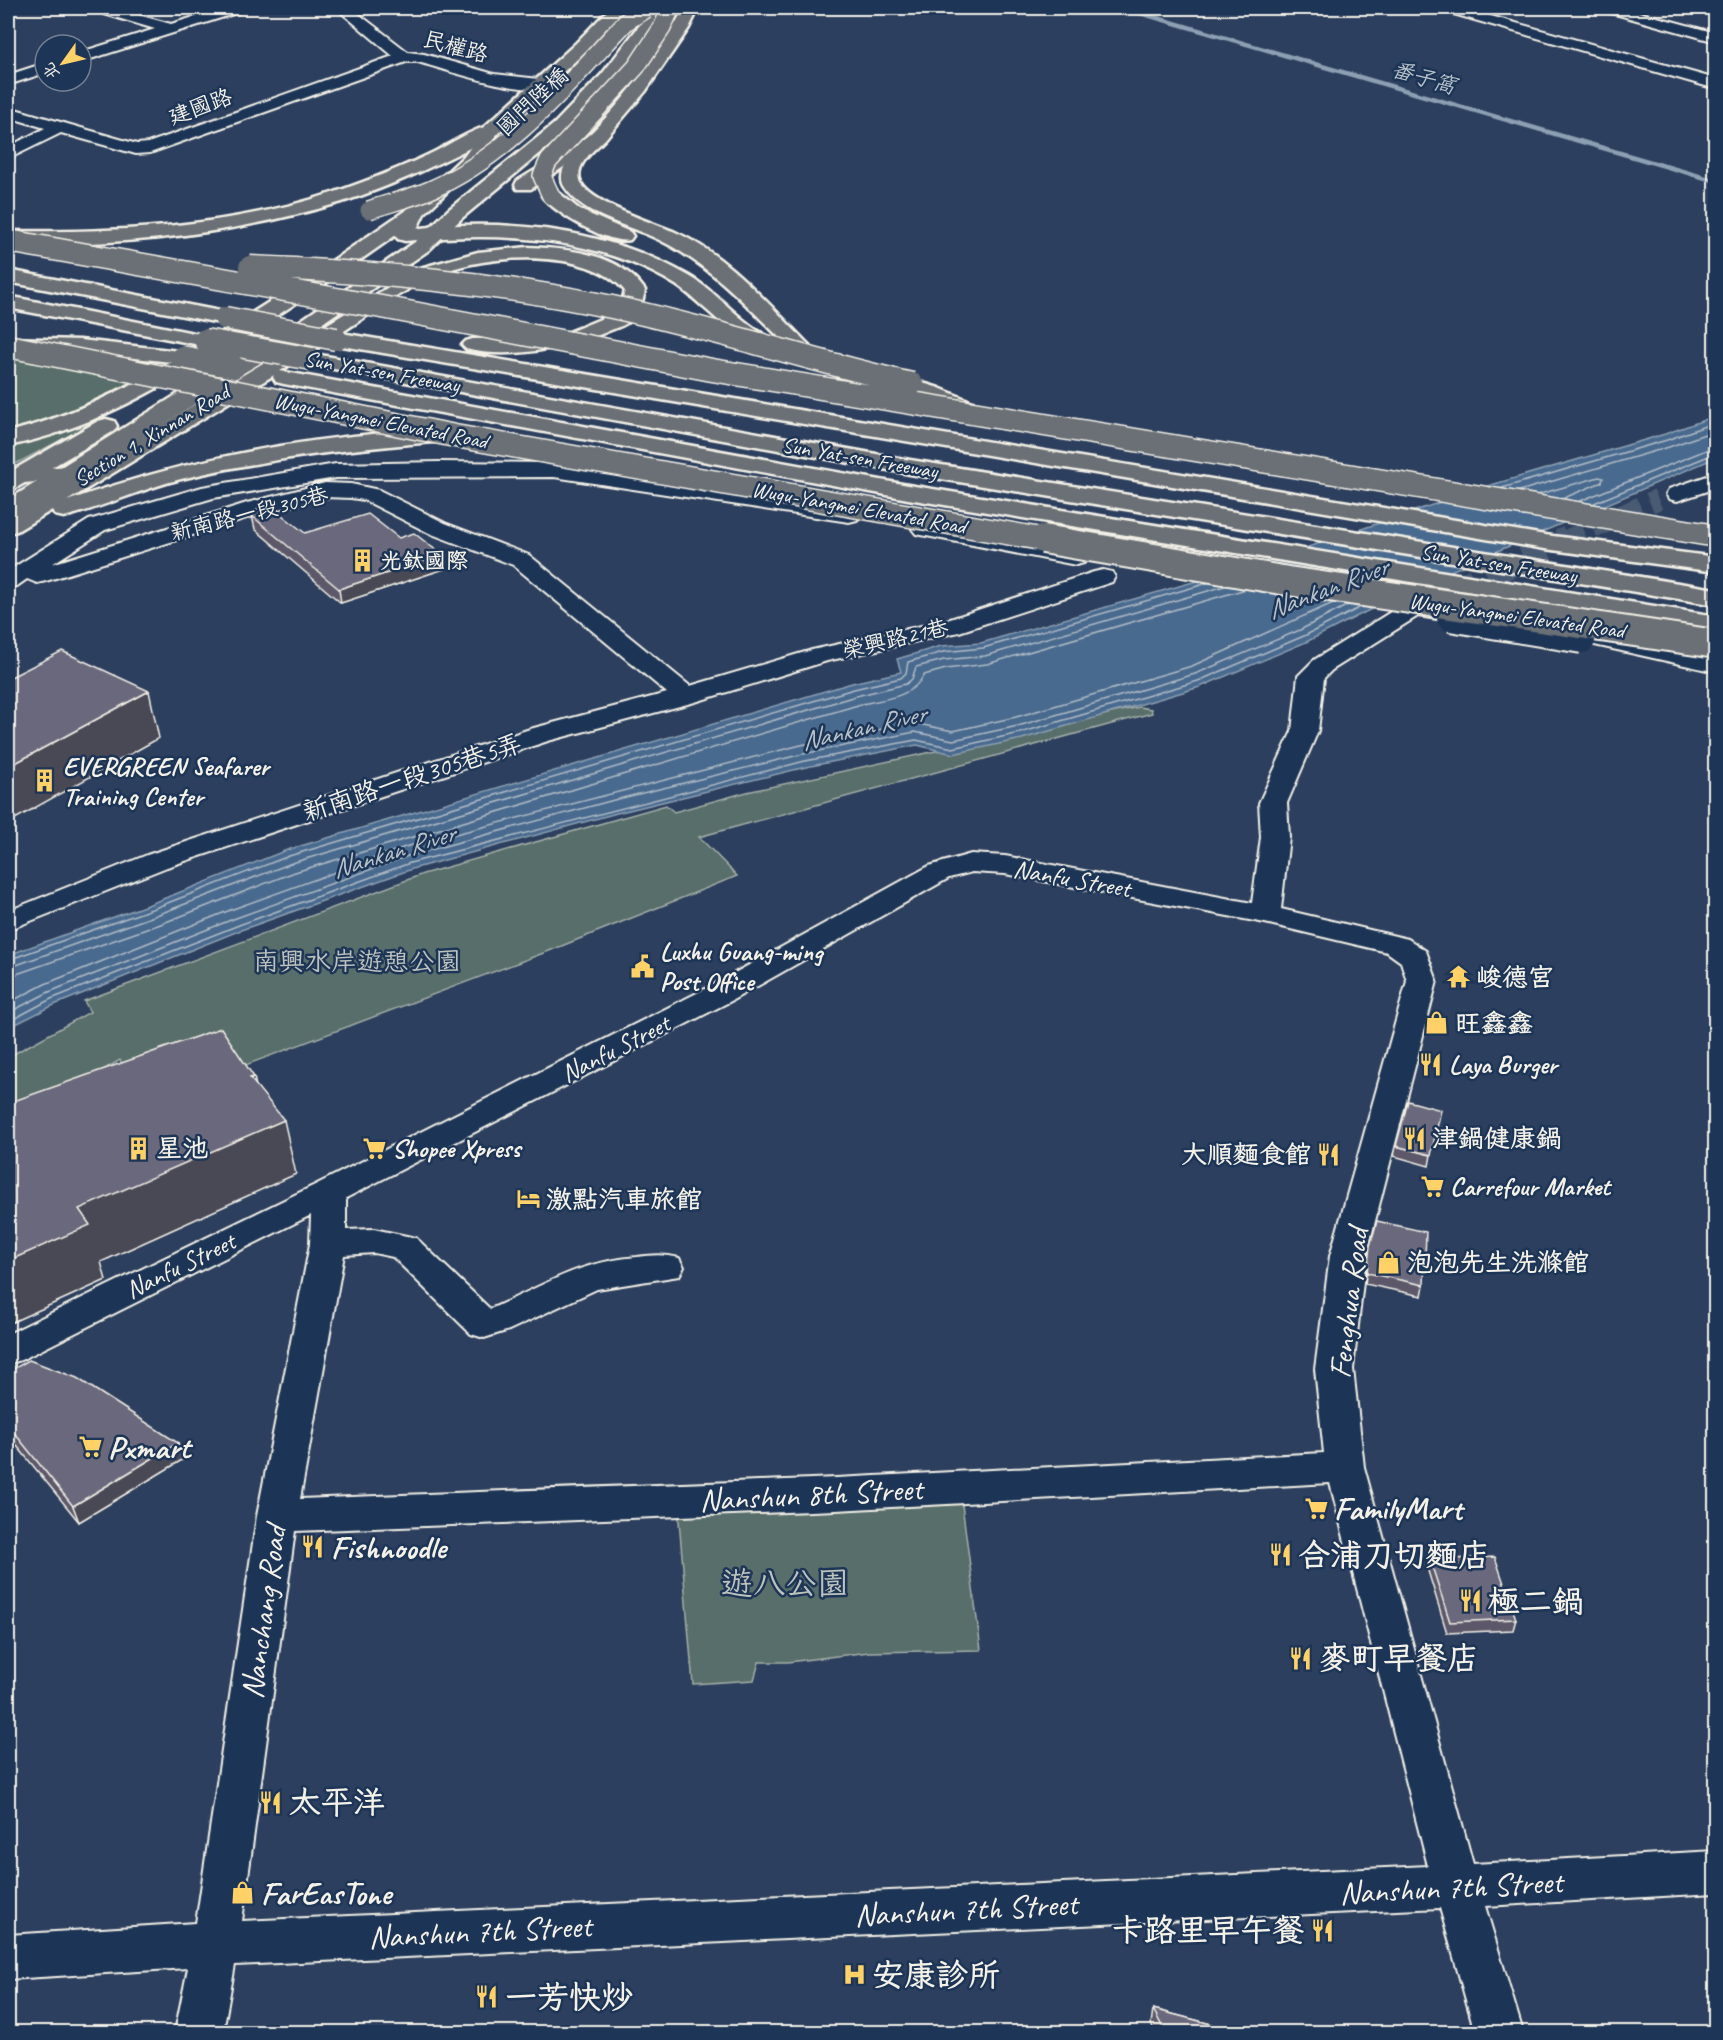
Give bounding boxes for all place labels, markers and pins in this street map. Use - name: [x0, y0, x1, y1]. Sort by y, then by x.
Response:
- building icon: 光鈦國際: [349, 547, 375, 573]
- place label: 光鈦國際: [380, 547, 468, 575]
- place label: EVERGREEN Seafarer Training Center: [63, 750, 271, 813]
- building icon: EVERGREEN Seafarer Training Center: [32, 768, 58, 794]
- place label: Luxhu Guang-ming Post Office: [660, 935, 825, 998]
- public building icon: Luxhu Guang-ming Post Office: [629, 953, 655, 979]
- place label: 峻德宮: [1476, 961, 1554, 994]
- temple icon: 峻德宮: [1445, 964, 1471, 990]
- place label: 旺鑫鑫: [1455, 1007, 1533, 1040]
- shop icon: 旺鑫鑫: [1424, 1010, 1450, 1036]
- place label: Laya Burger: [1449, 1048, 1560, 1081]
- restaurant icon: Laya Burger: [1418, 1051, 1444, 1077]
- place label: 津鍋健康鍋: [1432, 1122, 1562, 1155]
- restaurant icon: 津鍋健康鍋: [1401, 1125, 1427, 1151]
- place label: 星池: [156, 1132, 208, 1165]
- place label: Shopee Xpress: [392, 1132, 523, 1165]
- building icon: 星池: [125, 1135, 151, 1161]
- supermarket icon: Shopee Xpress: [361, 1135, 387, 1161]
- place label: 大順麵食館: [1181, 1138, 1311, 1171]
- restaurant icon: 大順麵食館: [1316, 1141, 1342, 1167]
- place label: Carrefour Market: [1450, 1170, 1612, 1203]
- supermarket icon: Carrefour Market: [1419, 1173, 1445, 1199]
- place label: 激點汽車旅館: [546, 1183, 702, 1216]
- hotel icon: 激點汽車旅館: [515, 1186, 541, 1212]
- place label: 泡泡先生洗滌館: [1407, 1246, 1589, 1279]
- shop icon: 泡泡先生洗滌館: [1376, 1249, 1402, 1275]
- place label: Pxmart: [108, 1427, 194, 1468]
- supermarket icon: Pxmart: [77, 1434, 103, 1460]
- place label: FamilyMart: [1334, 1488, 1466, 1529]
- supermarket icon: FamilyMart: [1303, 1495, 1329, 1521]
- place label: Fishnoodle: [331, 1527, 449, 1568]
- restaurant icon: Fishnoodle: [300, 1534, 326, 1560]
- place label: 合浦刀切麵店: [1298, 1535, 1490, 1576]
- restaurant icon: 合浦刀切麵店: [1267, 1542, 1293, 1568]
- place label: 極二鍋: [1488, 1581, 1584, 1622]
- restaurant icon: 極二鍋: [1457, 1588, 1483, 1614]
- place label: 麥町早餐店: [1319, 1638, 1479, 1679]
- restaurant icon: 麥町早餐店: [1288, 1645, 1314, 1671]
- place label: 太平洋: [289, 1782, 385, 1823]
- restaurant icon: 太平洋: [258, 1789, 284, 1815]
- place label: FarEasTone: [261, 1873, 394, 1914]
- shop icon: FarEasTone: [230, 1880, 256, 1906]
- place label: 卡路里早午餐: [1112, 1910, 1304, 1951]
- restaurant icon: 卡路里早午餐: [1309, 1917, 1335, 1943]
- place label: 安康診所: [872, 1955, 1000, 1996]
- hospital icon: 安康診所: [841, 1962, 867, 1988]
- place label: 一芳快炒: [505, 1977, 633, 2018]
- restaurant icon: 一芳快炒: [474, 1984, 500, 2010]

